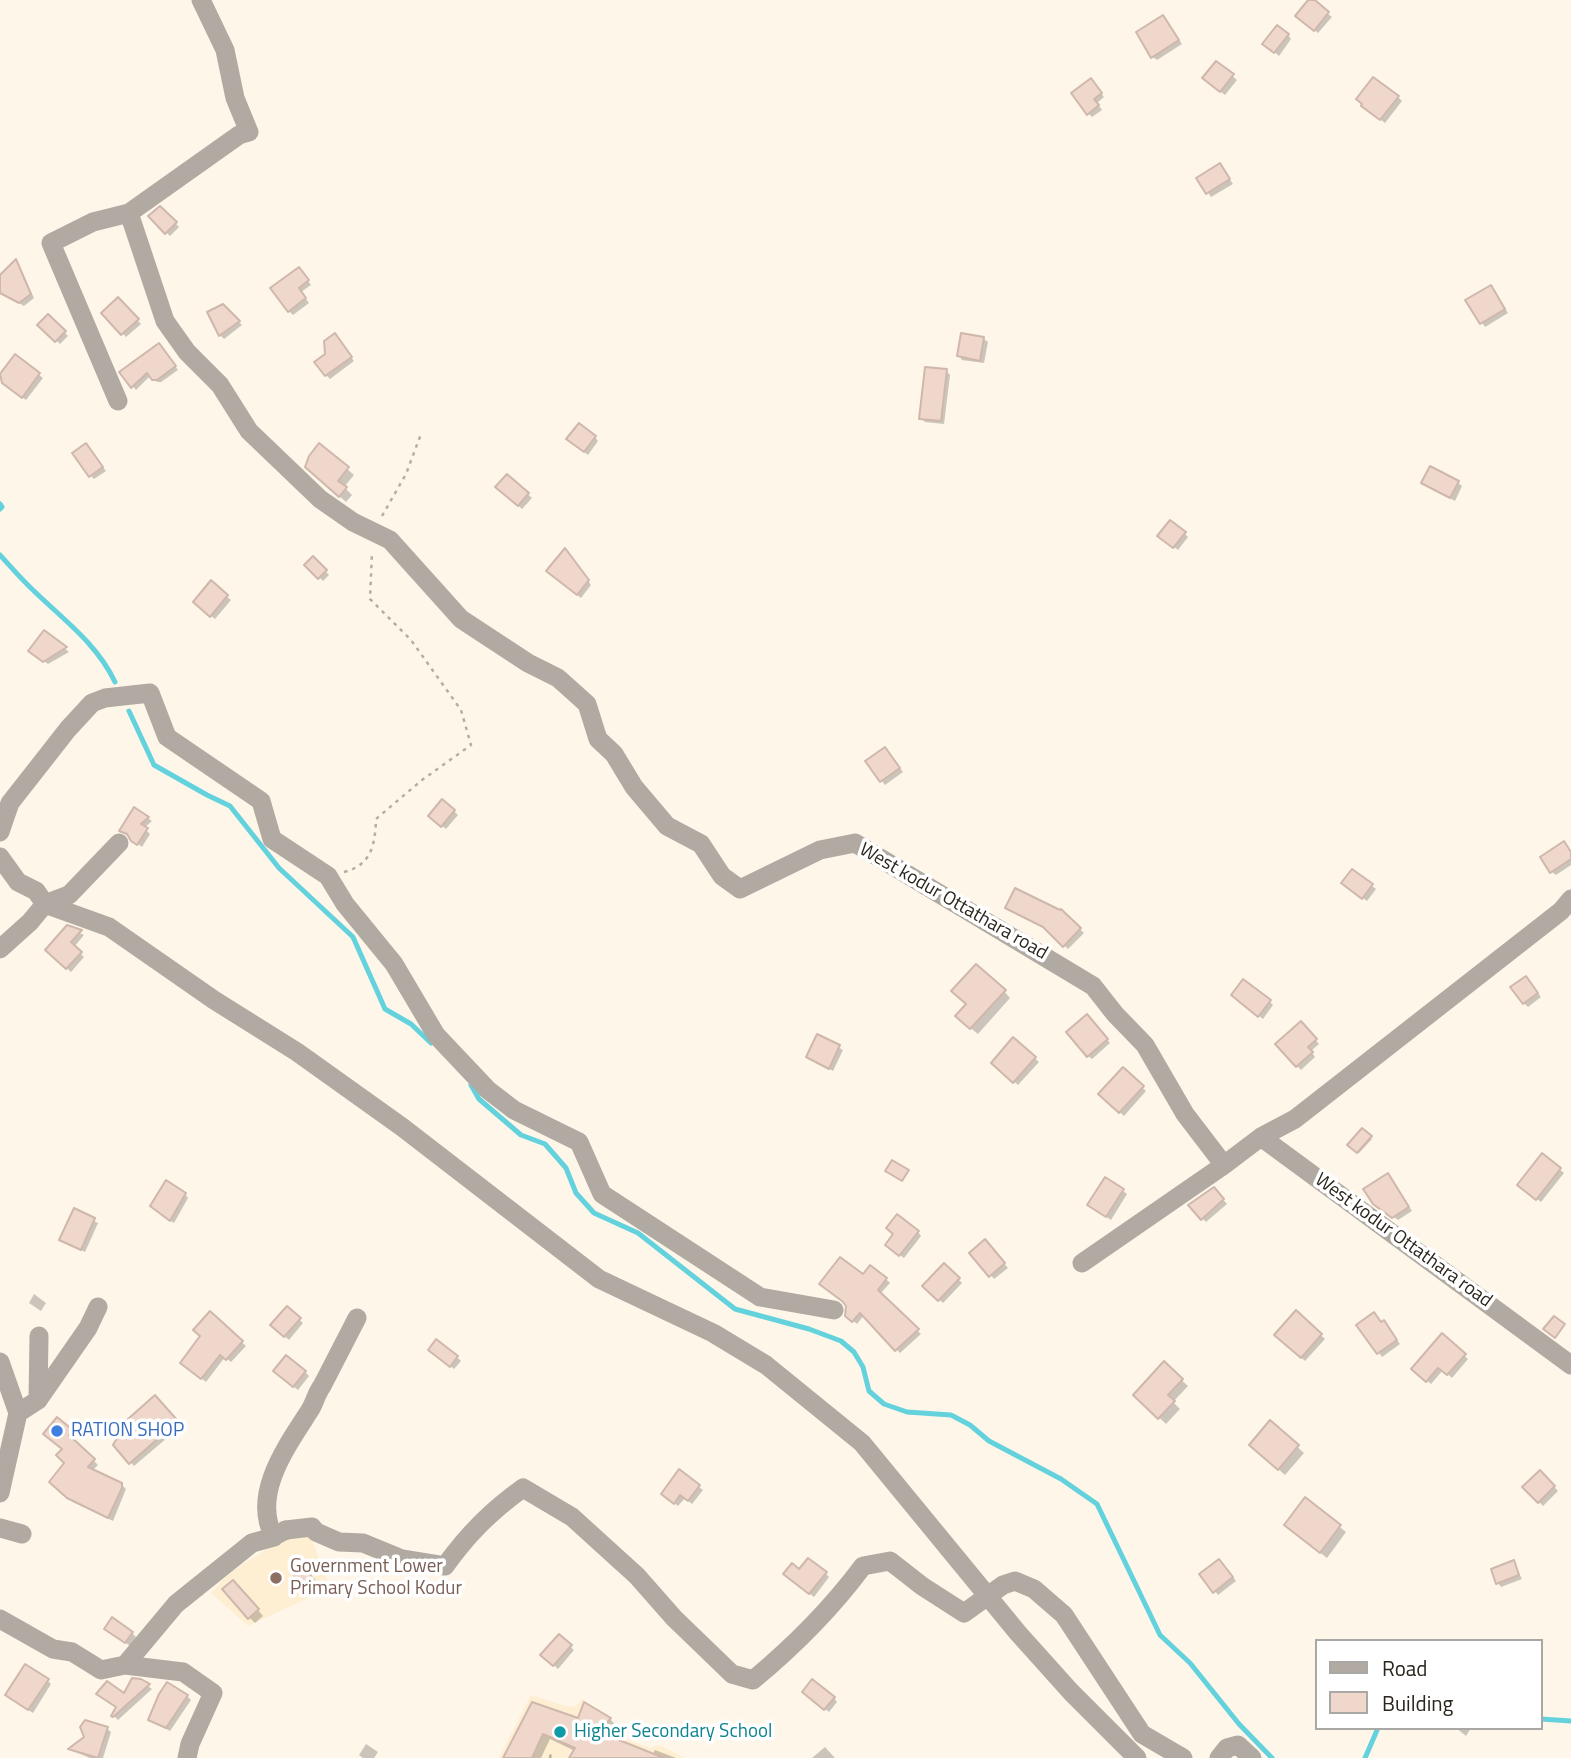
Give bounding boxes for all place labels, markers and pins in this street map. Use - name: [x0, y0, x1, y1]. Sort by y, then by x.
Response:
- place label: RATION SHOP: [71, 1420, 184, 1442]
- marker: RATION SHOP: [49, 1423, 65, 1439]
- place label: Government Lower Primary School Kodur: [290, 1556, 462, 1600]
- marker: Government Lower Primary School Kodur: [268, 1570, 284, 1586]
- place label: Higher Secondary School: [574, 1721, 772, 1743]
- marker: Higher Secondary School: [552, 1724, 568, 1740]

